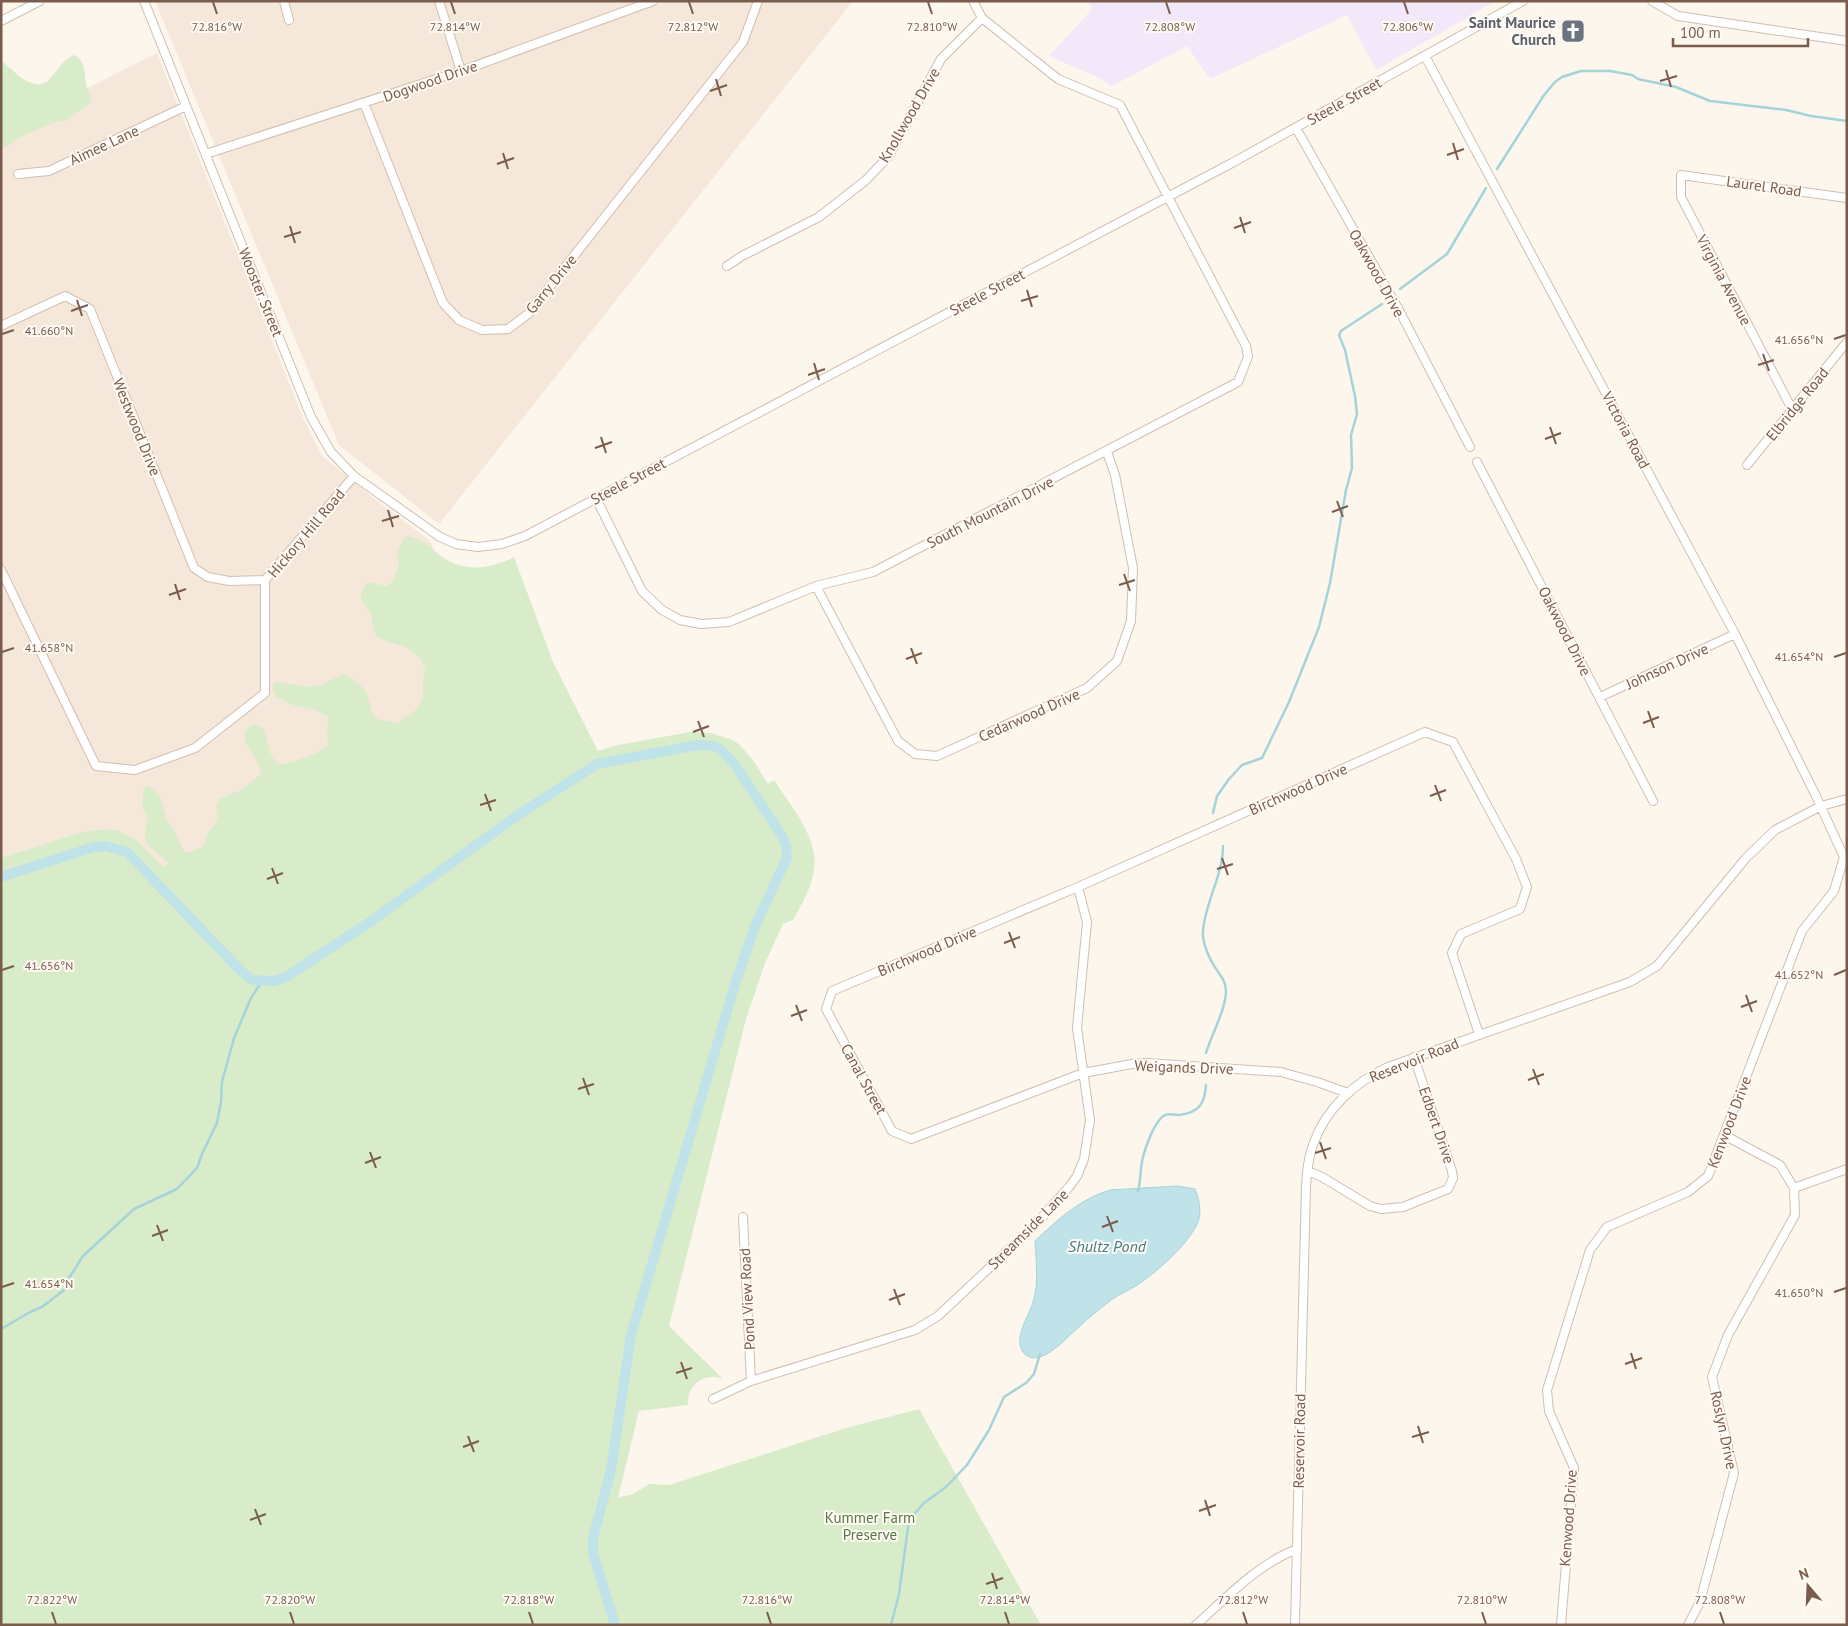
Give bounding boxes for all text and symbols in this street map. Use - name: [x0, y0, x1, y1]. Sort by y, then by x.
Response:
- place label: Saint Maurice Church: [1469, 13, 1556, 49]
- scale bar: [1673, 15, 1808, 47]
- church icon: Saint Maurice Church: [1560, 18, 1586, 44]
- text: 72.816°W: [192, 19, 242, 34]
- text: 72.814°W: [430, 19, 480, 34]
- text: 72.812°W: [668, 19, 718, 34]
- text: 72.810°W: [907, 19, 957, 34]
- text: 72.808°W: [1145, 19, 1195, 34]
- text: 72.806°W: [1383, 19, 1433, 34]
- text: 100 m: [1680, 23, 1721, 42]
- street label: Dogwood Drive: [380, 56, 480, 106]
- street label: Knollwood Drive: [874, 64, 944, 166]
- street label: Steele Street: [1303, 73, 1385, 129]
- street label: Aimee Lane: [66, 121, 142, 169]
- street label: Laurel Road: [1725, 171, 1803, 201]
- street label: Oakwood Drive: [1345, 226, 1409, 320]
- street label: Virginia Avenue: [1692, 231, 1756, 329]
- street label: Wooster Street: [235, 245, 287, 339]
- street label: Garry Drive: [521, 250, 581, 318]
- street label: Steele Street: [946, 264, 1028, 320]
- text: 41.660°N: [25, 323, 73, 338]
- text: 41.656°N: [1775, 332, 1823, 347]
- street label: Elbridge Road: [1762, 363, 1832, 445]
- street label: Westwood Drive: [109, 375, 165, 479]
- street label: Victoria Road: [1597, 387, 1654, 472]
- street label: Steele Street: [587, 453, 669, 509]
- street label: South Mountain Drive: [923, 472, 1057, 552]
- street label: Hickory Hill Road: [263, 485, 349, 581]
- street label: Oakwood Drive: [1534, 583, 1596, 679]
- street label: Johnson Drive: [1622, 639, 1711, 694]
- text: 41.658°N: [25, 640, 73, 655]
- text: 41.654°N: [1775, 649, 1823, 664]
- street label: Cedarwood Drive: [975, 684, 1083, 746]
- street label: Birchwood Drive: [1246, 759, 1350, 819]
- street label: Birchwood Drive: [875, 922, 979, 980]
- text: 41.656°N: [25, 958, 73, 973]
- text: 41.652°N: [1775, 967, 1823, 982]
- street label: Reservoir Road: [1366, 1033, 1462, 1087]
- street label: Canal Street: [837, 1040, 891, 1118]
- street label: Weigands Drive: [1134, 1056, 1234, 1078]
- street label: Kenwood Drive: [1703, 1073, 1755, 1171]
- street label: Edbert Drive: [1415, 1084, 1459, 1166]
- street label: Streamside Lane: [984, 1185, 1072, 1273]
- water label: Shultz Pond: [1068, 1236, 1147, 1256]
- street label: Pond View Road: [735, 1248, 759, 1350]
- text: 41.654°N: [25, 1276, 73, 1291]
- text: 41.650°N: [1775, 1285, 1823, 1300]
- street label: Roslyn Drive: [1706, 1389, 1742, 1471]
- street label: Reservoir Road: [1289, 1393, 1309, 1489]
- street label: Kenwood Drive: [1555, 1469, 1581, 1567]
- park label: Kummer Farm Preserve: [825, 1508, 915, 1544]
- north arrow: [1783, 1561, 1833, 1611]
- text: N: [1796, 1564, 1811, 1584]
- text: 72.822°W: [27, 1592, 77, 1607]
- text: 72.820°W: [265, 1592, 315, 1607]
- text: 72.818°W: [504, 1592, 554, 1607]
- text: 72.816°W: [742, 1592, 792, 1607]
- text: 72.814°W: [980, 1592, 1030, 1607]
- text: 72.812°W: [1218, 1592, 1268, 1607]
- text: 72.810°W: [1457, 1592, 1507, 1607]
- text: 72.808°W: [1695, 1592, 1745, 1607]

